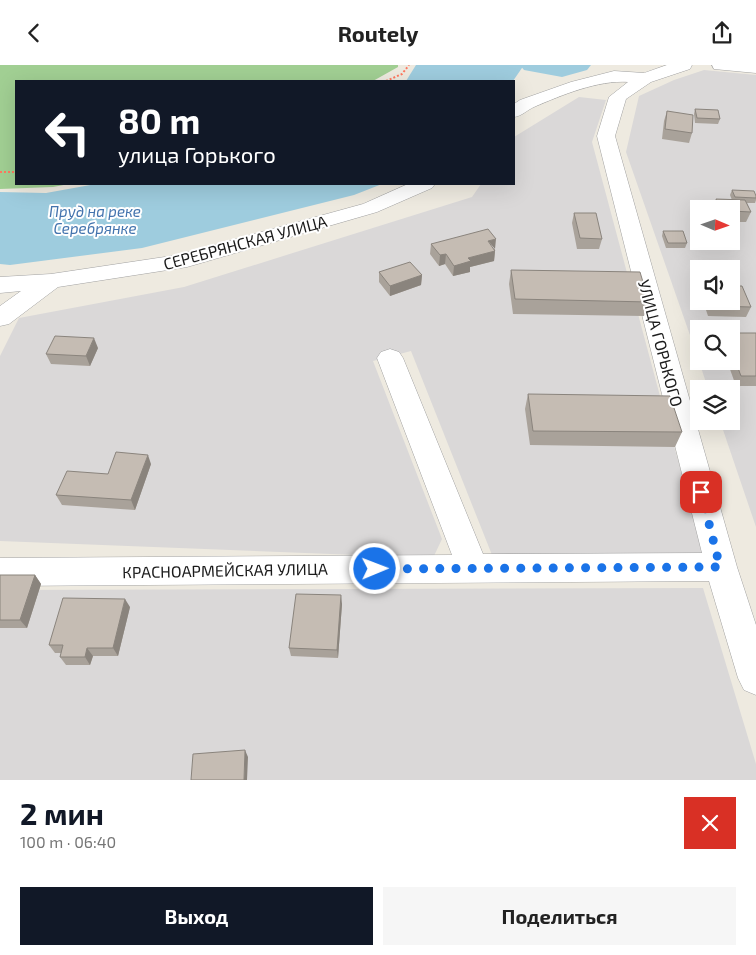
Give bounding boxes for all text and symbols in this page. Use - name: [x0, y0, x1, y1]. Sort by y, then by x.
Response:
- icon: back: [20, 19, 48, 47]
- icon: share: [708, 19, 736, 47]
- text: Routely: [338, 20, 418, 46]
- text: 80 m: [118, 99, 200, 141]
- icon: left: [35, 100, 100, 165]
- text: улица Горького: [118, 141, 276, 167]
- north arrow: [690, 200, 740, 250]
- map controls: [690, 200, 740, 430]
- water label: Пруд на реке Серебрянке: [49, 202, 141, 237]
- street label: СЕРЕБРЯНСКАЯ УЛИЦА: [161, 211, 329, 273]
- button: sound: [690, 260, 740, 310]
- street label: УЛИЦА ГОРЬКОГО: [635, 277, 687, 409]
- button: search: [690, 320, 740, 370]
- button: layers: [690, 380, 740, 430]
- pin: [680, 471, 722, 513]
- icon: arrive: [687, 478, 715, 506]
- position arrow: [348, 542, 400, 594]
- street label: КРАСНОАРМЕЙСКАЯ УЛИЦА: [122, 559, 328, 581]
- text: 2 мин: [20, 795, 104, 831]
- button: close: [684, 797, 736, 849]
- text: 100 m · 06:40: [20, 832, 116, 851]
- button: Выход: [20, 887, 373, 945]
- button: Поделиться: [383, 887, 736, 945]

